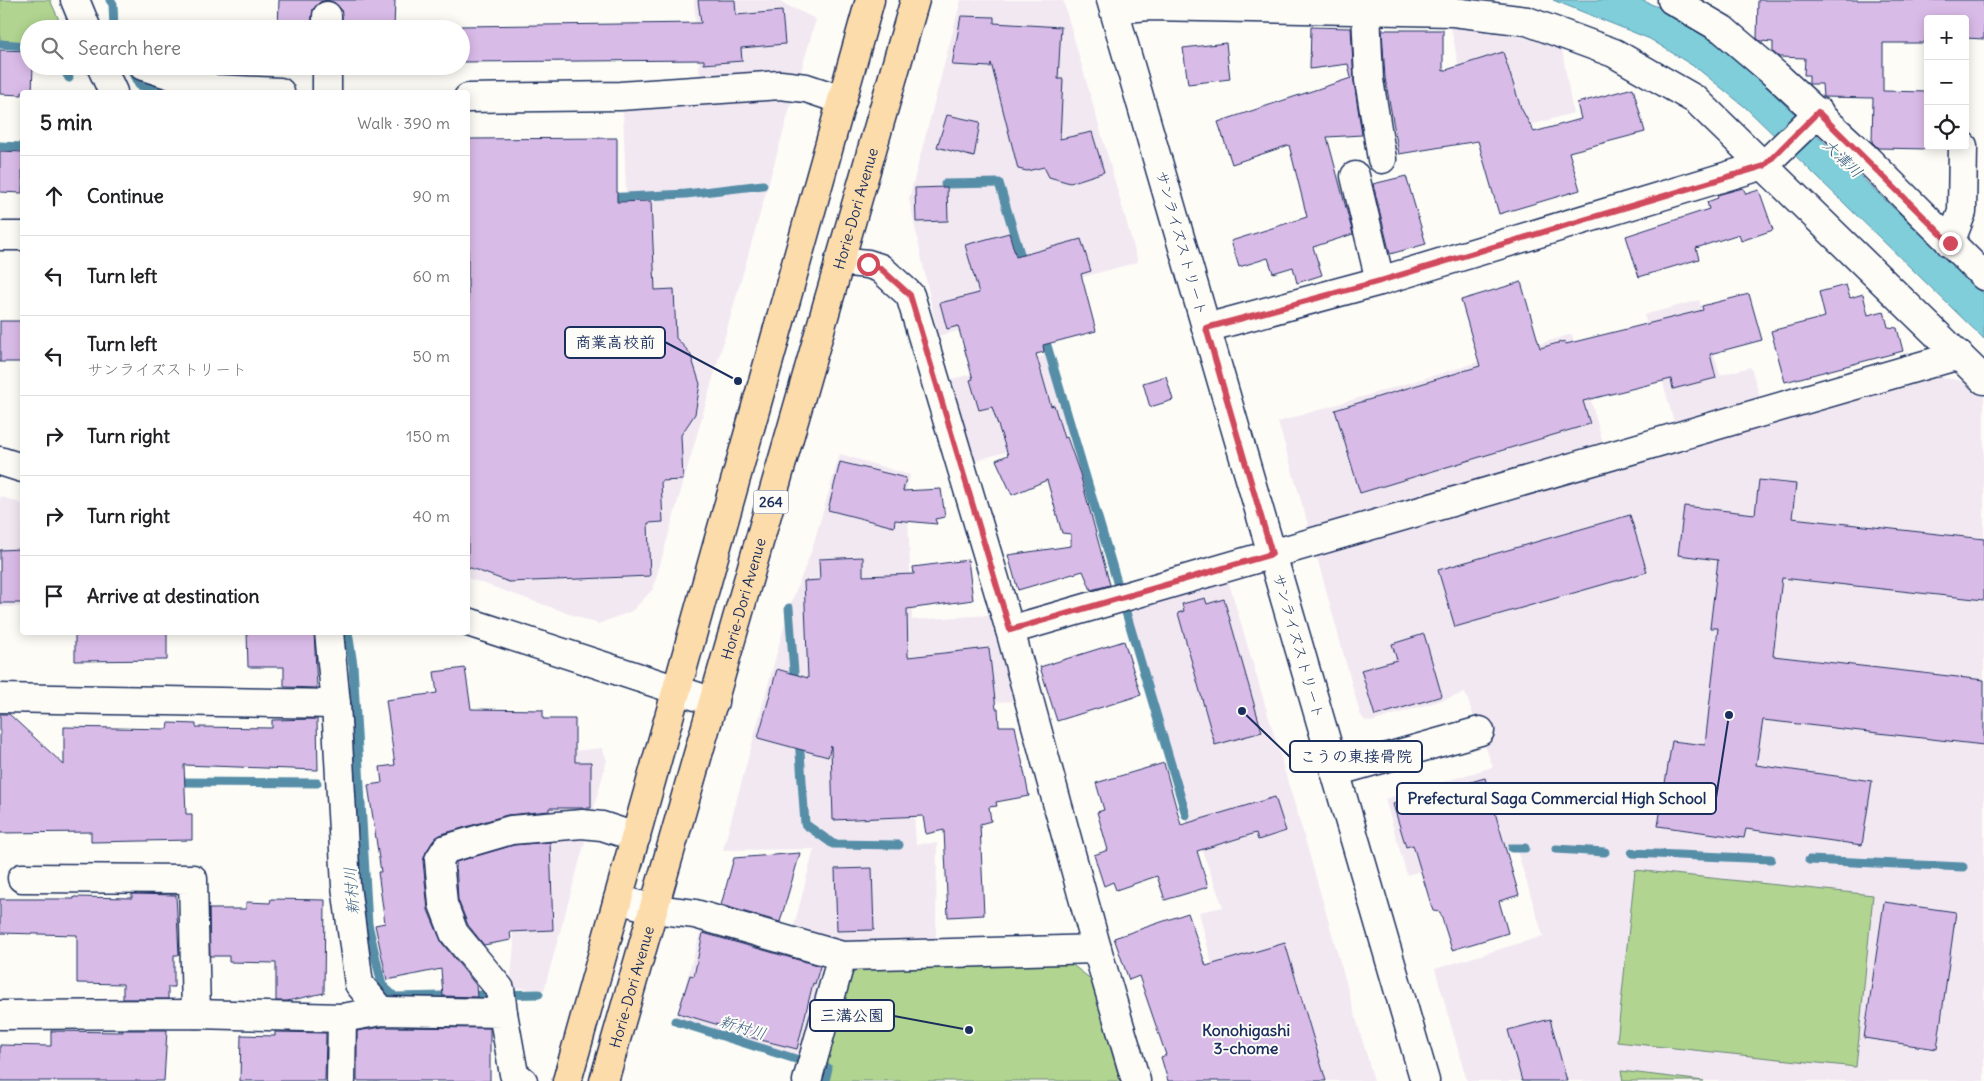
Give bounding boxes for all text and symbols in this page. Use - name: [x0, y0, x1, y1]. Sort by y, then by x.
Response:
- map controls: [1924, 15, 1969, 150]
- button: +: [1924, 15, 1969, 60]
- search box: [20, 20, 470, 75]
- icon: search: [38, 34, 66, 62]
- text: Search here: [78, 36, 181, 60]
- button: −: [1924, 60, 1969, 105]
- button: locate: [1924, 105, 1969, 150]
- text: 5 min: [40, 109, 92, 136]
- text: Walk · 390 m: [357, 113, 450, 133]
- water label: 大溝川: [1819, 134, 1867, 182]
- street label: Horie-Dori Avenue: [829, 145, 882, 271]
- street label: サンライズストリート: [1152, 168, 1212, 318]
- icon: ahead: [40, 182, 68, 210]
- text: Continue: [87, 184, 164, 208]
- text: 90 m: [412, 186, 450, 206]
- route end: [1939, 232, 1962, 255]
- route start: [857, 253, 880, 276]
- icon: left: [40, 262, 68, 290]
- text: Turn left: [87, 264, 157, 288]
- text: 60 m: [412, 266, 450, 286]
- callout: 商業高校前: [565, 327, 665, 358]
- text: Turn left: [87, 332, 157, 356]
- text: 商業高校前: [575, 332, 655, 352]
- icon: left: [40, 342, 68, 370]
- text: 50 m: [412, 346, 450, 366]
- text: サンライズストリート: [87, 359, 247, 379]
- icon: right: [40, 422, 68, 450]
- text: Turn right: [87, 424, 170, 448]
- text: 150 m: [406, 426, 450, 446]
- road number: 264: [754, 491, 788, 514]
- icon: right: [40, 502, 68, 530]
- text: Turn right: [87, 504, 170, 528]
- text: 40 m: [412, 506, 450, 526]
- street label: Horie-Dori Avenue: [716, 536, 769, 662]
- street label: サンライズストリート: [1269, 571, 1329, 721]
- icon: arrive: [40, 582, 68, 610]
- text: Arrive at destination: [87, 584, 260, 608]
- callout: こうの東接骨院: [1290, 741, 1422, 772]
- text: こうの東接骨院: [1300, 746, 1412, 766]
- callout: Prefectural Saga Commercial High School: [1397, 783, 1716, 814]
- text: Prefectural Saga Commercial High School: [1408, 788, 1706, 809]
- water label: 新村川: [339, 866, 363, 916]
- street label: Horie-Dori Avenue: [605, 924, 658, 1050]
- callout: 三溝公園: [810, 1000, 894, 1031]
- text: 三溝公園: [820, 1005, 884, 1025]
- water label: 新村川: [717, 1010, 769, 1044]
- district label: Konohigashi 3-chome: [1202, 1020, 1290, 1058]

